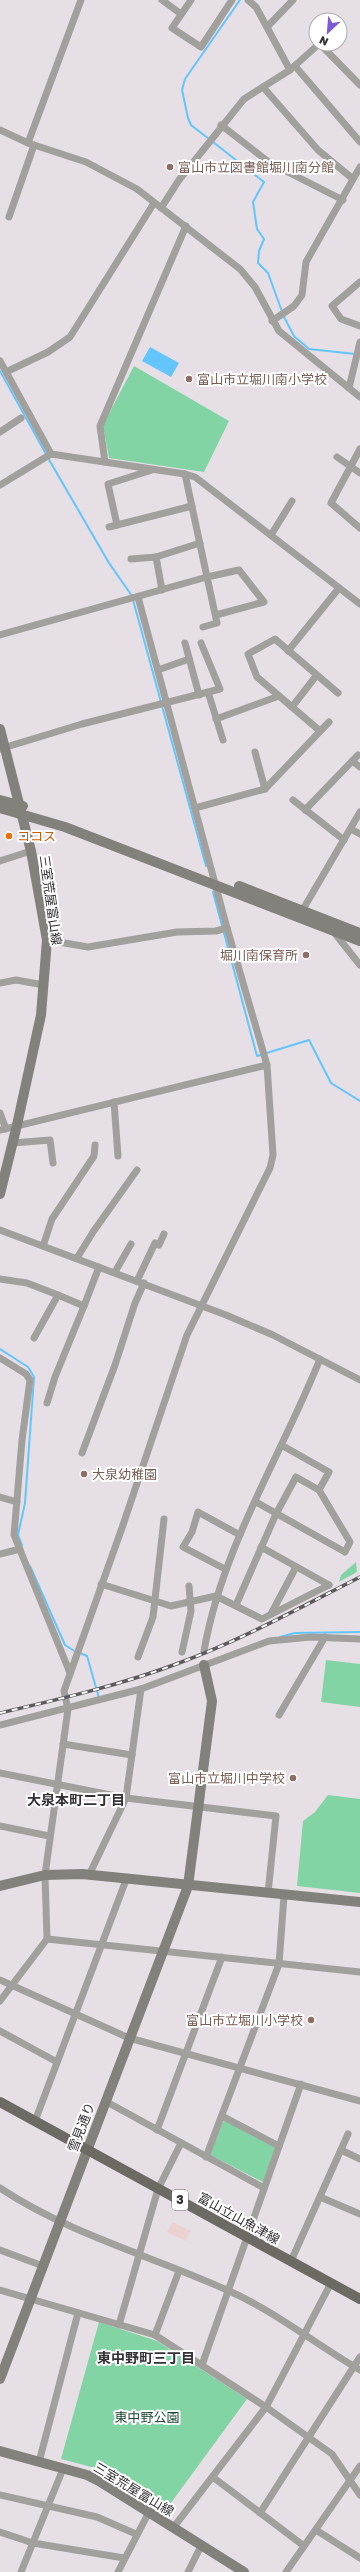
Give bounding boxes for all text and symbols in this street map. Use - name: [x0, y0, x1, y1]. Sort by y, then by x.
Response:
- north arrow: [308, 12, 348, 52]
- text: N: [317, 34, 330, 49]
- place label: 富山市立図書館堀川南分館: [178, 159, 334, 175]
- marker: 富山市立図書館堀川南分館: [165, 162, 175, 172]
- place label: 富山市立堀川南小学校: [197, 371, 327, 387]
- marker: 富山市立堀川南小学校: [184, 374, 194, 384]
- place label: ココス: [17, 828, 56, 844]
- marker: ココス: [4, 831, 14, 841]
- street label: 三室荒屋富山線: [37, 854, 65, 946]
- place label: 堀川南保育所: [220, 947, 298, 963]
- marker: 堀川南保育所: [301, 950, 311, 960]
- place label: 大泉幼稚園: [92, 1466, 157, 1482]
- marker: 大泉幼稚園: [79, 1469, 89, 1479]
- place label: 富山市立堀川中学校: [168, 1770, 285, 1786]
- marker: 富山市立堀川中学校: [288, 1773, 298, 1783]
- district label: 大泉本町二丁目: [27, 1791, 125, 1808]
- place label: 富山市立堀川小学校: [186, 2012, 303, 2028]
- marker: 富山市立堀川小学校: [306, 2015, 316, 2025]
- street label: 雪見通り: [64, 2100, 98, 2154]
- street label: 富山立山魚津線: [195, 2189, 283, 2247]
- road number: 3: [172, 2190, 188, 2210]
- district label: 東中野町三丁目: [97, 2349, 195, 2366]
- park label: 東中野公園: [114, 2409, 180, 2425]
- street label: 三室荒屋富山線: [91, 2459, 177, 2519]

